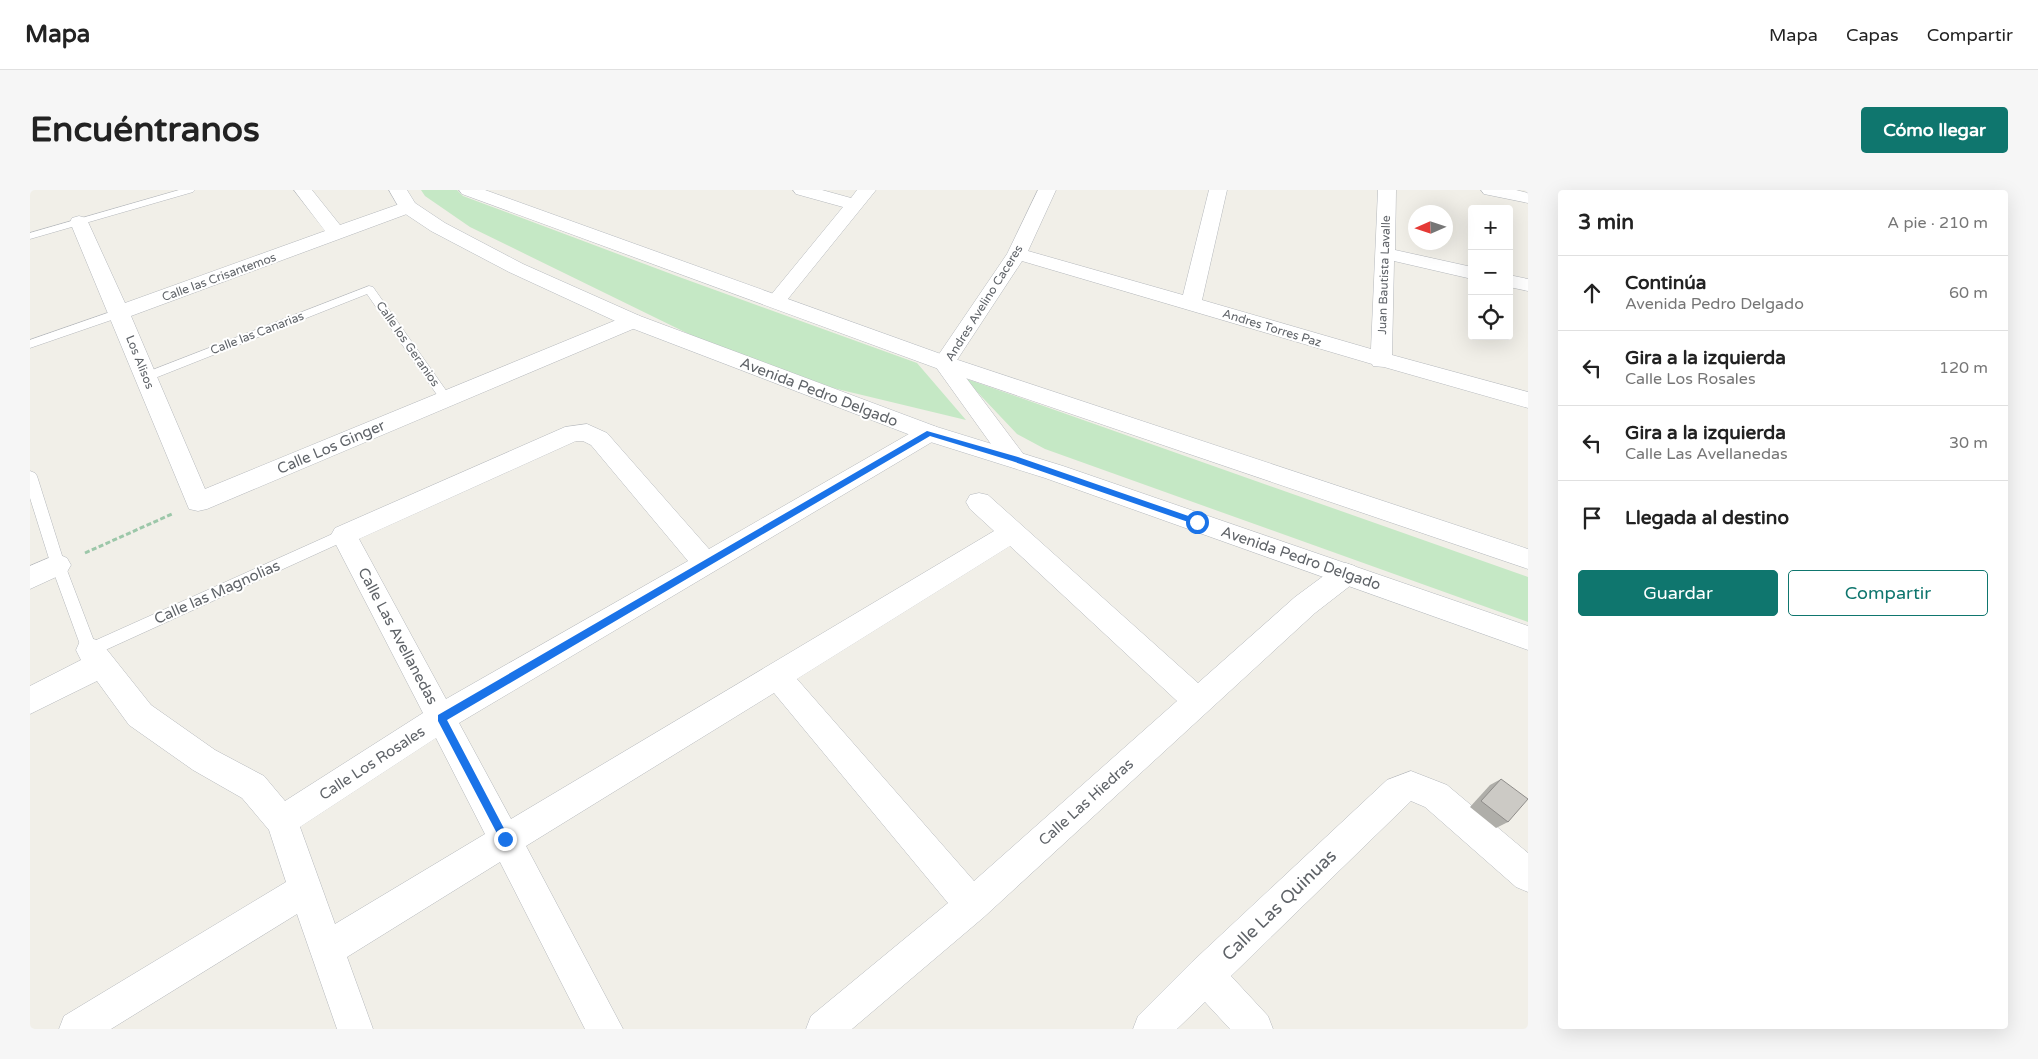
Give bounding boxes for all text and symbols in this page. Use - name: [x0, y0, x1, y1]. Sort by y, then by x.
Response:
- text: Mapa: [25, 20, 90, 49]
- text: Mapa: [1769, 24, 1818, 46]
- text: Capas: [1846, 24, 1899, 46]
- text: Compartir: [1927, 24, 2013, 46]
- button: Cómo llegar: [1861, 107, 2008, 153]
- text: Encuéntranos: [30, 109, 260, 151]
- north arrow: [1408, 205, 1453, 250]
- map controls: [1468, 205, 1513, 340]
- button: +: [1468, 205, 1513, 250]
- text: 3 min: [1578, 210, 1634, 235]
- text: A pie · 210 m: [1887, 213, 1988, 233]
- street label: Juan Bautista Lavalle: [1375, 215, 1393, 335]
- street label: Andres Avelino Caceres: [942, 242, 1026, 364]
- street label: Calle las Crisantemos: [160, 250, 278, 304]
- button: −: [1468, 250, 1513, 295]
- text: Continúa: [1625, 272, 1707, 294]
- icon: ahead: [1578, 279, 1606, 307]
- text: 60 m: [1949, 283, 1988, 303]
- text: Avenida Pedro Delgado: [1625, 294, 1804, 314]
- button: locate: [1468, 295, 1513, 340]
- street label: Calle los Geranios: [373, 299, 443, 389]
- street label: Andres Torres Paz: [1221, 306, 1323, 350]
- street label: Calle las Canarias: [208, 309, 306, 357]
- street label: Los Alisos: [123, 333, 157, 391]
- text: Gira a la izquierda: [1625, 347, 1786, 369]
- street label: Avenida Pedro Delgado: [737, 354, 901, 430]
- icon: left: [1578, 354, 1606, 382]
- text: 120 m: [1939, 358, 1988, 378]
- text: Calle Los Rosales: [1625, 369, 1756, 389]
- street label: Calle Los Ginger: [274, 416, 388, 478]
- text: Gira a la izquierda: [1625, 422, 1786, 444]
- icon: left: [1578, 429, 1606, 457]
- text: 30 m: [1949, 433, 1988, 453]
- text: Calle Las Avellanedas: [1625, 444, 1788, 464]
- icon: arrive: [1578, 504, 1606, 532]
- text: Llegada al destino: [1625, 507, 1789, 529]
- route start: [1186, 511, 1209, 534]
- street label: Avenida Pedro Delgado: [1219, 522, 1383, 594]
- street label: Calle las Magnolias: [151, 556, 283, 628]
- street label: Calle Las Avellanedas: [354, 564, 442, 708]
- button: Guardar: [1578, 570, 1778, 616]
- button: Compartir: [1788, 570, 1988, 616]
- street label: Calle Los Rosales: [316, 722, 428, 804]
- street label: Calle Las Hiedras: [1035, 755, 1137, 849]
- route end: [494, 828, 517, 851]
- street label: Calle Las Quinuas: [1217, 845, 1341, 965]

